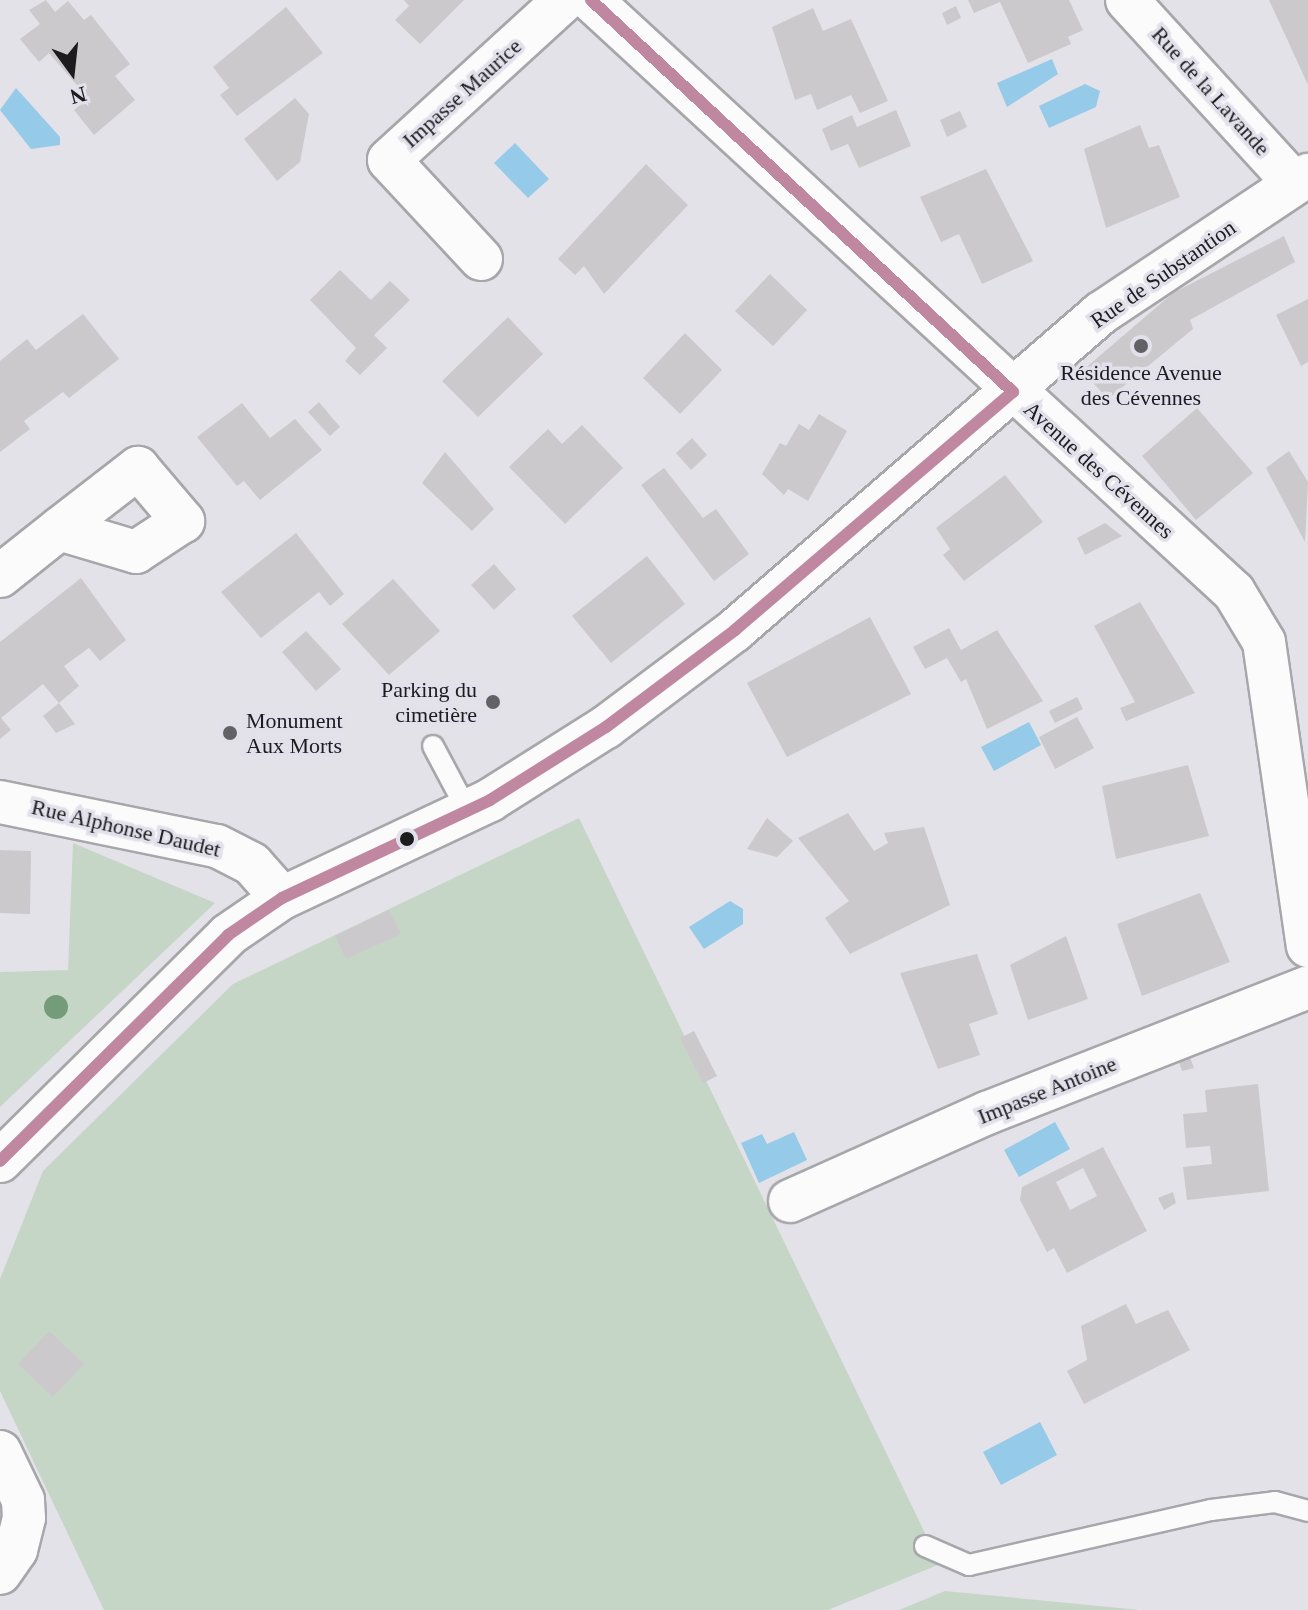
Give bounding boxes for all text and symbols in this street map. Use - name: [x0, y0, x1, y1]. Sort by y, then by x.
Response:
- street label: Rue de la Lavande: [1146, 21, 1276, 161]
- north arrow: [32, 32, 112, 112]
- street label: Impasse Maurice: [397, 33, 527, 153]
- text: N: [67, 82, 89, 110]
- street label: Rue de Substantion: [1085, 214, 1241, 334]
- marker: Résidence Avenue des Cévennes: [1132, 337, 1150, 355]
- place label: Résidence Avenue des Cévennes: [1060, 359, 1222, 410]
- street label: Avenue des Cévennes: [1019, 396, 1179, 544]
- place label: Parking du cimetière: [381, 676, 477, 728]
- marker: Parking du cimetière: [484, 693, 502, 711]
- place label: Monument Aux Morts: [246, 707, 343, 758]
- marker: Monument Aux Morts: [221, 724, 239, 742]
- street label: Rue Alphonse Daudet: [28, 793, 224, 863]
- unlabelled marker: [399, 831, 415, 847]
- street label: Impasse Antoine: [973, 1050, 1121, 1130]

